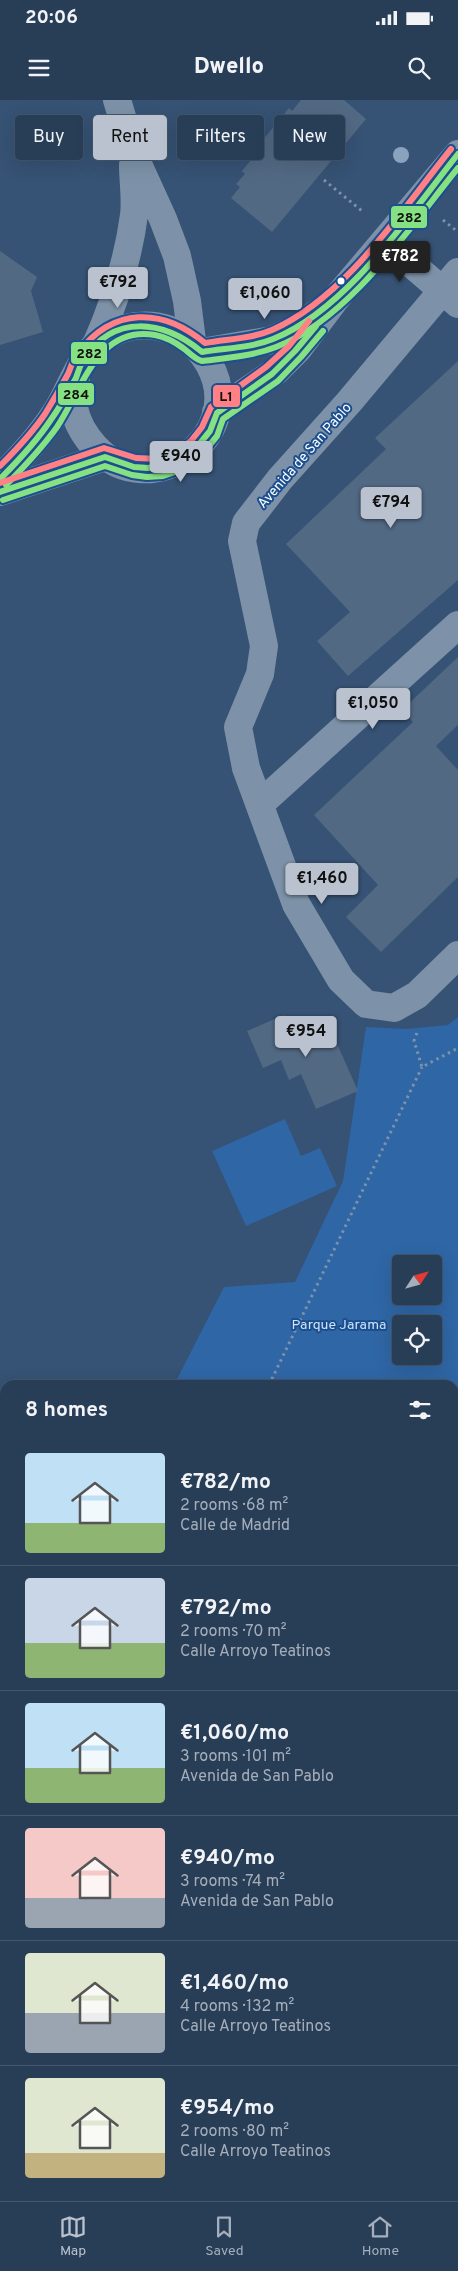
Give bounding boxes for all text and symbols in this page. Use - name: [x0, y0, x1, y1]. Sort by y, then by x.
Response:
- text: 20:06: [25, 6, 78, 30]
- icon: menu: [25, 54, 53, 82]
- text: Dwello: [194, 54, 264, 81]
- icon: search: [405, 54, 433, 82]
- chip: Buy: [15, 115, 83, 160]
- chip: Rent: [93, 115, 167, 160]
- chip: Filters: [177, 115, 264, 160]
- chip: New: [274, 115, 345, 160]
- line badge: 282: [390, 205, 428, 229]
- text: 282: [396, 210, 422, 227]
- pin: €782: [370, 240, 430, 283]
- text: €782: [381, 247, 419, 267]
- pin: €792: [88, 266, 148, 309]
- text: €792: [99, 273, 137, 293]
- unlabelled marker: [336, 276, 346, 286]
- pin: €1,060: [224, 278, 306, 320]
- text: €1,060: [239, 284, 291, 304]
- line badge: 282: [70, 341, 108, 365]
- text: 282: [76, 346, 102, 363]
- line badge: 284: [57, 382, 95, 406]
- line badge: L1: [212, 384, 241, 408]
- text: 284: [63, 387, 89, 404]
- text: L1: [219, 389, 233, 406]
- street label: Avenida de San Pablo: [255, 399, 356, 512]
- pin: €940: [151, 440, 211, 483]
- text: €940: [161, 447, 201, 467]
- pin: €794: [361, 486, 421, 529]
- text: €794: [372, 493, 410, 513]
- pin: €1,050: [332, 688, 414, 730]
- text: €1,050: [347, 694, 399, 714]
- pin: €1,460: [281, 862, 363, 905]
- text: €1,460: [296, 869, 348, 889]
- pin: €954: [276, 1016, 336, 1058]
- text: €954: [286, 1022, 326, 1042]
- north arrow: [392, 1255, 442, 1305]
- map controls: [392, 1255, 442, 1365]
- button: locate: [392, 1315, 442, 1365]
- park label: Parque Jarama: [292, 1317, 386, 1334]
- icon: filters: [406, 1396, 434, 1424]
- text: 8 homes: [25, 1397, 108, 1424]
- text: €782/mo: [180, 1469, 271, 1496]
- icon: home: [65, 1473, 125, 1533]
- text: 2 rooms · 68 m²: [180, 1496, 288, 1516]
- text: Calle de Madrid: [180, 1516, 290, 1536]
- text: €792/mo: [180, 1595, 272, 1622]
- icon: home: [65, 1598, 125, 1658]
- text: 2 rooms · 70 m²: [180, 1622, 287, 1642]
- text: Calle Arroyo Teatinos: [180, 1642, 331, 1662]
- text: €1,060/mo: [180, 1720, 289, 1747]
- icon: home: [65, 1723, 125, 1783]
- text: 3 rooms · 101 m²: [180, 1747, 291, 1767]
- text: Avenida de San Pablo: [180, 1767, 334, 1787]
- text: €940/mo: [180, 1845, 275, 1872]
- icon: home: [65, 1848, 125, 1908]
- text: 3 rooms · 74 m²: [180, 1872, 285, 1892]
- text: Avenida de San Pablo: [180, 1892, 334, 1912]
- text: €1,460/mo: [180, 1970, 289, 1997]
- icon: home: [65, 1973, 125, 2033]
- text: 4 rooms · 132 m²: [180, 1997, 294, 2017]
- text: Calle Arroyo Teatinos: [180, 2017, 331, 2037]
- text: €954/mo: [180, 2095, 274, 2122]
- icon: home: [65, 2098, 125, 2158]
- text: 2 rooms · 80 m²: [180, 2122, 289, 2142]
- text: Calle Arroyo Teatinos: [180, 2142, 331, 2162]
- tab: Map: [59, 2213, 87, 2260]
- tab: Saved: [205, 2213, 244, 2260]
- tab: Home: [362, 2213, 399, 2260]

